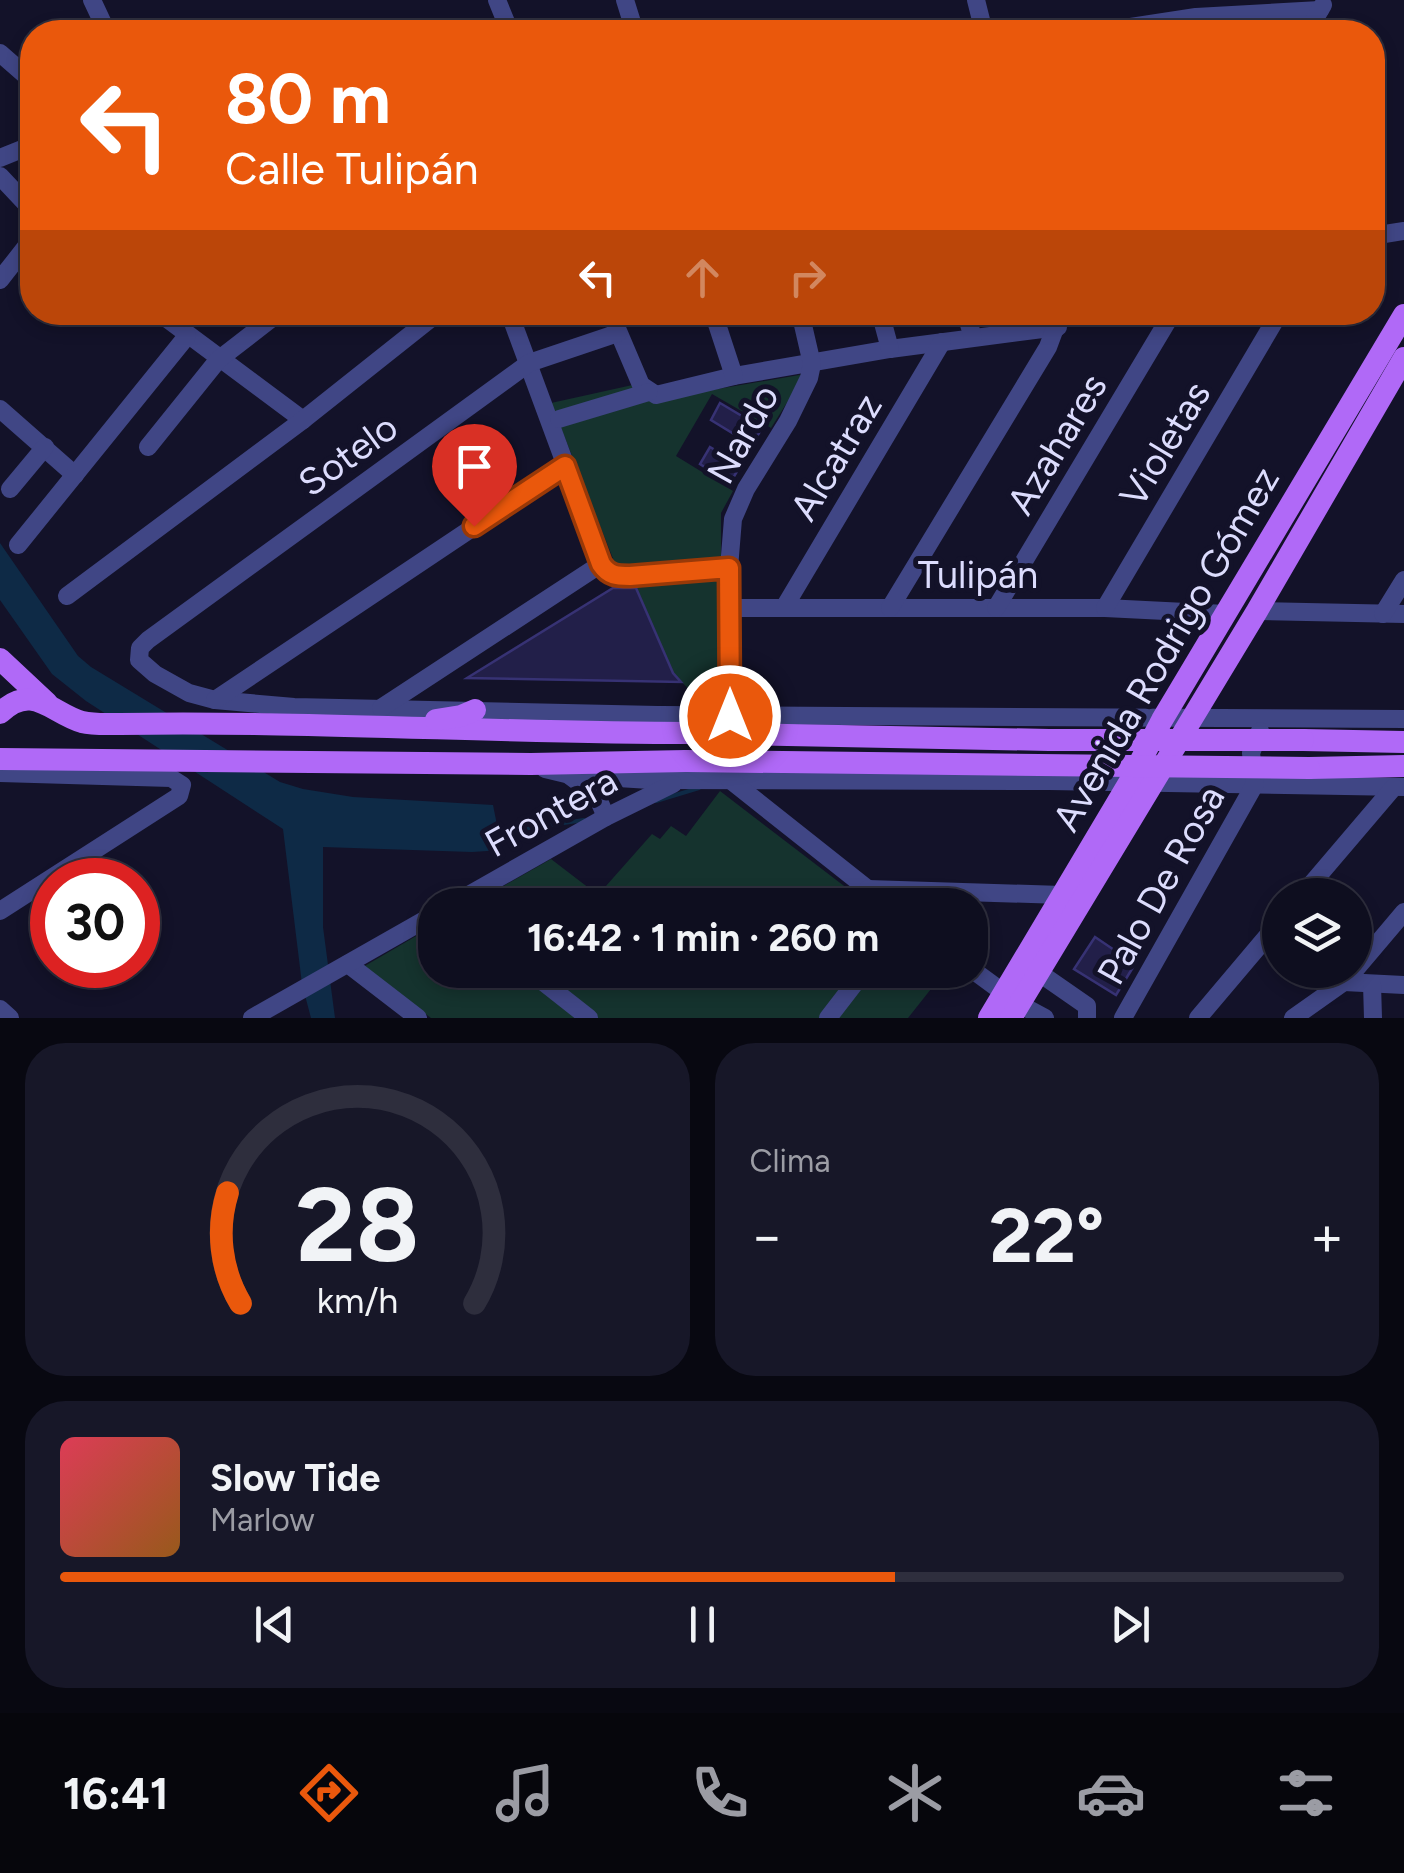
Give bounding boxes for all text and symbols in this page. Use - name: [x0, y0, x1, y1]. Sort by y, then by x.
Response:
- text: 80 m: [225, 56, 391, 141]
- icon: left: [60, 60, 190, 190]
- text: Calle Tulipán: [225, 141, 479, 195]
- icon: left: [570, 250, 625, 305]
- icon: ahead: [675, 250, 730, 305]
- icon: right: [780, 250, 835, 305]
- street label: Azahares: [997, 365, 1117, 523]
- street label: Violetas: [1110, 373, 1220, 515]
- street label: Nardo: [697, 377, 789, 491]
- street label: Alcatraz: [780, 385, 892, 529]
- street label: Sotelo: [290, 404, 406, 506]
- pin: [432, 424, 517, 527]
- icon: arrive: [447, 439, 502, 494]
- street label: Avenida Rodrigo Gómez: [1043, 459, 1289, 839]
- street label: Tulipán: [918, 552, 1038, 598]
- position arrow: [678, 664, 782, 768]
- street label: Frontera: [477, 757, 625, 867]
- street label: Palo De Rosa: [1088, 778, 1234, 992]
- speed limit sign: 30: [30, 858, 160, 988]
- map controls: [1262, 878, 1372, 988]
- button: layers: [1262, 878, 1372, 988]
- text: 16:42 · 1 min · 260 m: [527, 915, 879, 961]
- text: Clima: [750, 1142, 831, 1180]
- text: 28: [295, 1162, 419, 1287]
- text: 22°: [989, 1191, 1104, 1281]
- text: −: [750, 1203, 784, 1269]
- text: +: [1310, 1203, 1344, 1269]
- text: km/h: [316, 1279, 398, 1322]
- text: Slow Tide: [210, 1455, 380, 1501]
- text: Marlow: [210, 1501, 314, 1539]
- icon: previous: [247, 1597, 302, 1652]
- icon: pause: [675, 1597, 730, 1652]
- icon: next: [1103, 1597, 1158, 1652]
- icon: directions: [294, 1758, 364, 1828]
- icon: music: [490, 1758, 560, 1828]
- icon: phone: [685, 1758, 755, 1828]
- icon: climate: [880, 1758, 950, 1828]
- icon: car: [1076, 1758, 1146, 1828]
- icon: filters: [1271, 1758, 1341, 1828]
- text: 16:41: [63, 1766, 169, 1820]

